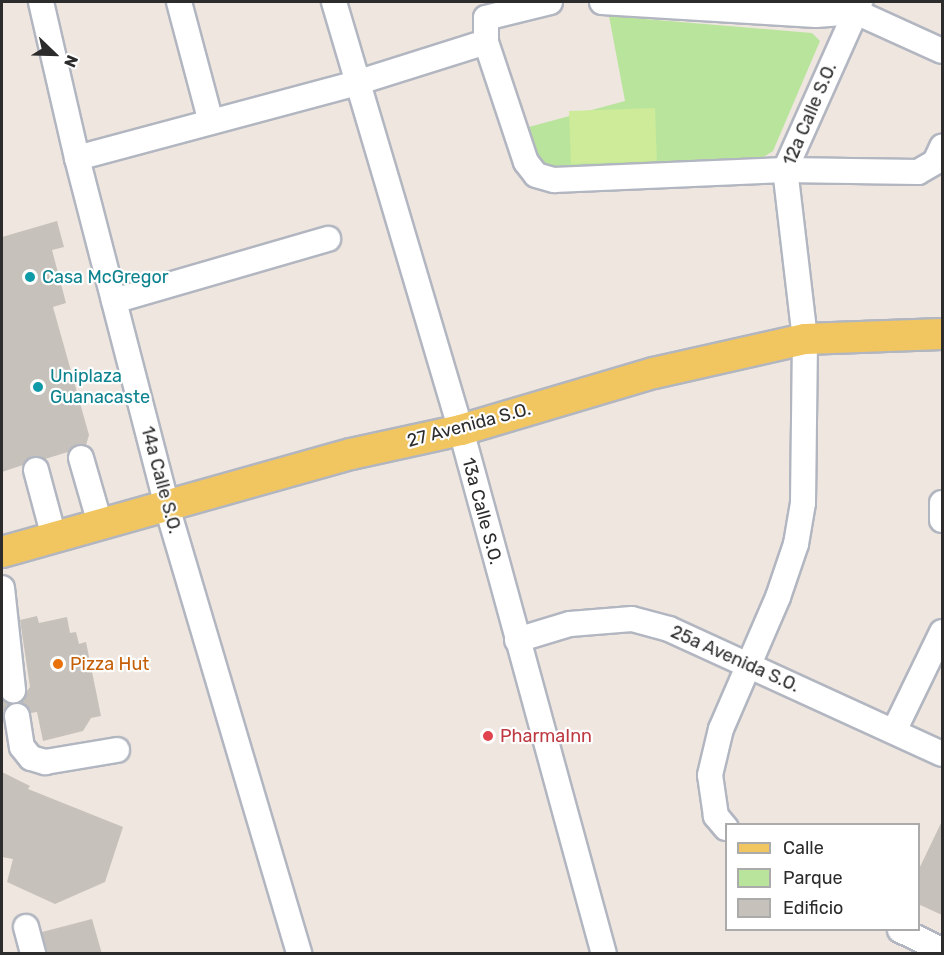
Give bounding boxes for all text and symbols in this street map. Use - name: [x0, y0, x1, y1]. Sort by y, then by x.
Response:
- north arrow: [24, 24, 84, 84]
- text: N: [60, 52, 82, 70]
- street label: 12a Calle S.O.: [779, 59, 841, 169]
- place label: Casa McGregor: [42, 266, 169, 288]
- marker: Casa McGregor: [23, 270, 37, 284]
- place label: Uniplaza Guanacaste: [50, 366, 150, 409]
- marker: Uniplaza Guanacaste: [31, 380, 45, 394]
- street label: 27 Avenida S.O.: [405, 398, 533, 452]
- street label: 14a Calle S.O.: [136, 424, 186, 536]
- street label: 13a Calle S.O.: [457, 455, 507, 567]
- street label: 25a Avenida S.O.: [667, 621, 803, 697]
- place label: Pizza Hut: [70, 653, 149, 675]
- marker: Pizza Hut: [51, 657, 65, 671]
- place label: PharmaInn: [500, 725, 592, 747]
- marker: PharmaInn: [481, 729, 495, 743]
- legend: [725, 823, 920, 931]
- text: Calle: [783, 837, 824, 859]
- text: Parque: [783, 867, 843, 889]
- text: Edificio: [783, 897, 843, 919]

